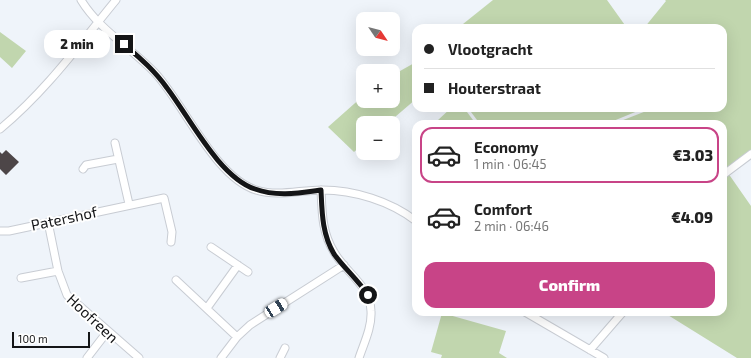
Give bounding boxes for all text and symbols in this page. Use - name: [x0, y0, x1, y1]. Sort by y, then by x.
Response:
- north arrow: [356, 12, 400, 56]
- map controls: [356, 12, 400, 160]
- callout: 2 min: [44, 30, 110, 58]
- route end: [115, 35, 133, 53]
- text: 2 min: [60, 36, 94, 52]
- text: Vlootgracht: [448, 40, 533, 58]
- button: +: [356, 64, 400, 108]
- text: Houterstraat: [448, 79, 541, 97]
- button: −: [356, 116, 400, 160]
- icon: car: [426, 137, 462, 173]
- text: Economy: [474, 138, 539, 156]
- text: €3.03: [673, 146, 713, 164]
- text: 1 min · 06:45: [474, 156, 546, 172]
- icon: car: [426, 199, 462, 235]
- text: Comfort: [474, 200, 532, 218]
- street label: Patershof: [29, 202, 99, 234]
- text: €4.09: [671, 208, 713, 226]
- text: 2 min · 06:46: [474, 218, 549, 234]
- button: Confirm: [424, 262, 715, 308]
- route start: [359, 286, 377, 304]
- street label: Hoofreen: [64, 290, 122, 346]
- car: [263, 297, 289, 319]
- scale bar: [12, 330, 90, 349]
- text: 100 m: [18, 332, 48, 345]

